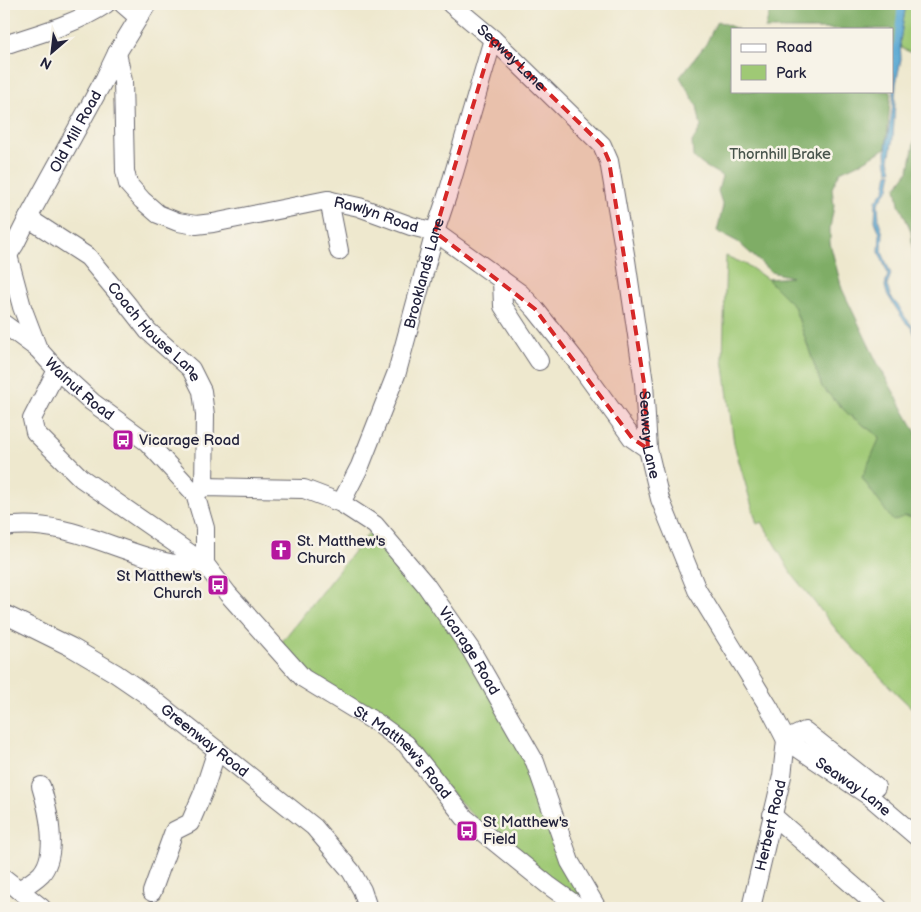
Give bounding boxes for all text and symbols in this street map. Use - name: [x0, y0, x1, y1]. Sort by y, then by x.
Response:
- street label: Seaway Lane: [473, 20, 550, 95]
- north arrow: [28, 28, 78, 78]
- legend: [731, 28, 894, 92]
- text: Road: [776, 38, 812, 57]
- text: N: [37, 53, 55, 73]
- text: Park: [776, 64, 807, 83]
- street label: Old Mill Road: [45, 87, 106, 176]
- park label: Thornhill Brake: [729, 145, 831, 164]
- street label: Rawlyn Road: [332, 192, 420, 237]
- street label: Brooklands Lane: [400, 215, 449, 331]
- street label: Coach House Lane: [103, 278, 205, 385]
- street label: Walnut Road: [41, 353, 118, 425]
- street label: Seaway Lane: [635, 390, 664, 481]
- bus stop icon: Vicarage Road: [111, 428, 135, 452]
- place label: Vicarage Road: [139, 431, 240, 450]
- place label: St. Matthew's Church: [297, 532, 386, 568]
- church icon: St. Matthew's Church: [269, 538, 293, 562]
- place label: St Matthew's Church: [117, 567, 203, 603]
- bus stop icon: St Matthew's Church: [206, 573, 230, 597]
- street label: Vicarage Road: [434, 603, 504, 698]
- street label: Greenway Road: [157, 700, 253, 781]
- street label: St. Matthew's Road: [350, 702, 455, 803]
- street label: Seaway Lane: [812, 753, 895, 820]
- street label: Herbert Road: [751, 778, 790, 873]
- place label: St Matthew's Field: [483, 813, 569, 849]
- bus stop icon: St Matthew's Field: [455, 819, 479, 843]

